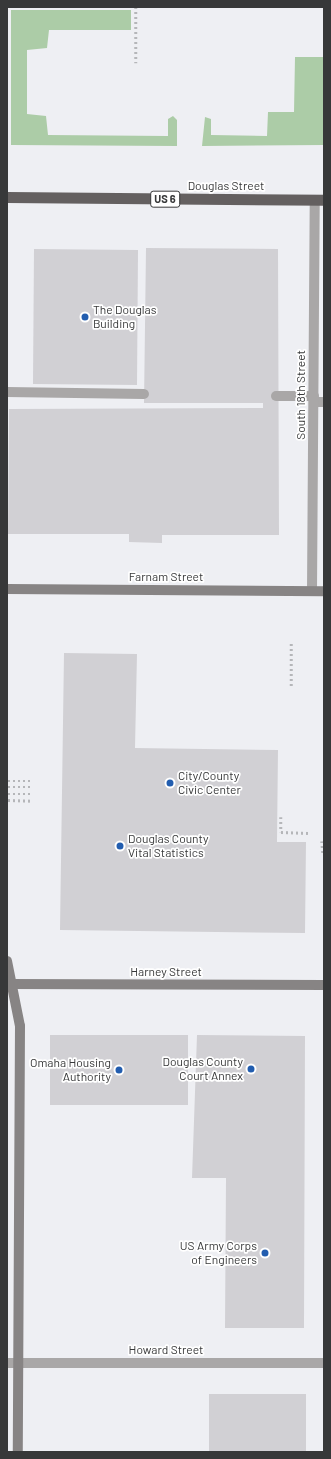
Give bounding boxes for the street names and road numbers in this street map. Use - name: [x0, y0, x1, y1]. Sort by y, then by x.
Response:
- street label: Douglas Street: [188, 179, 264, 193]
- road number: US 6: [150, 190, 180, 208]
- street label: South 18th Street: [294, 350, 308, 440]
- street label: Farnam Street: [129, 570, 203, 584]
- street label: Harney Street: [130, 965, 202, 979]
- street label: Howard Street: [129, 1343, 203, 1357]

